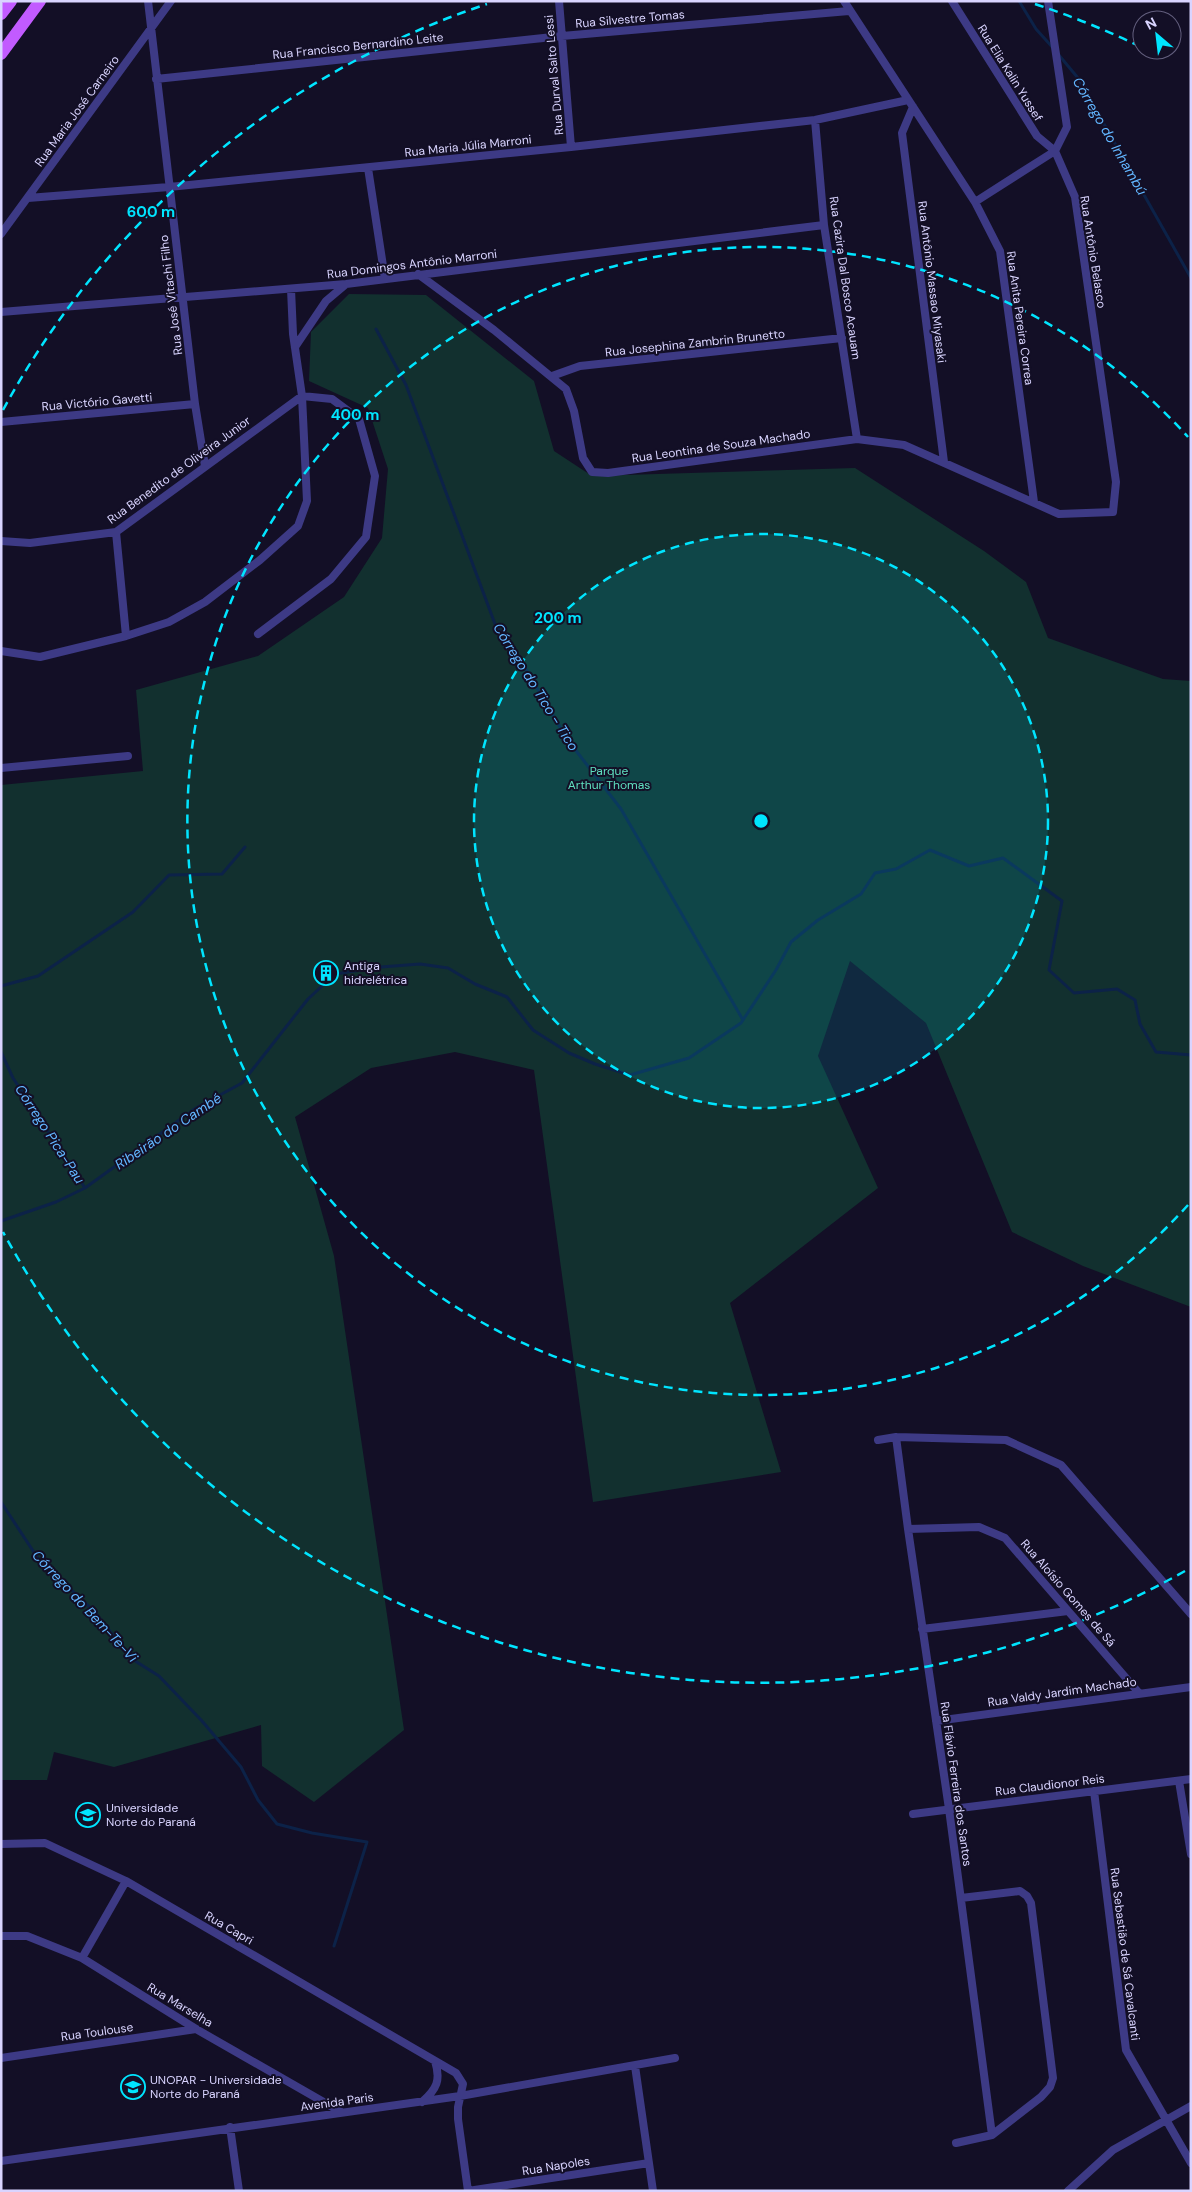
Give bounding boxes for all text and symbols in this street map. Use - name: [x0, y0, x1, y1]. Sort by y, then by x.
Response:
- street label: Rua Silvestre Tomas: [575, 6, 685, 32]
- north arrow: [1132, 10, 1182, 60]
- text: N: [1142, 13, 1160, 34]
- street label: Rua Durval Salto Lessi: [541, 14, 567, 136]
- street label: Rua Elia Kalin Yussef: [974, 22, 1046, 124]
- street label: Rua Francisco Bernardino Leite: [272, 29, 444, 63]
- street label: Rua Maria José Carneiro: [31, 52, 123, 170]
- water label: Córrego do Inhambú: [1069, 74, 1151, 198]
- street label: Rua Maria Júlia Marroni: [404, 131, 532, 161]
- street label: Rua Cazira Dal Bosco Acauam: [826, 195, 864, 361]
- street label: Rua Antônio Belasco: [1076, 195, 1110, 309]
- street label: Rua Antônio Massao Miyasaki: [914, 200, 950, 364]
- text: 600 m: [127, 202, 175, 222]
- street label: Rua José Vitachi Filho: [156, 234, 186, 356]
- street label: Rua Domingos Antônio Marroni: [326, 246, 498, 282]
- street label: Rua Anita Pereira Correa: [1003, 250, 1037, 386]
- street label: Rua Josephina Zambrin Brunetto: [604, 326, 786, 360]
- street label: Rua Victório Gavetti: [41, 389, 153, 415]
- text: 400 m: [331, 405, 379, 425]
- street label: Rua Benedito de Oliveira Junior: [104, 412, 254, 527]
- street label: Rua Leontina de Souza Machado: [631, 426, 811, 466]
- text: 200 m: [534, 608, 582, 628]
- water label: Córrego do Tico - Tico: [489, 620, 583, 754]
- park label: Parque Arthur Thomas: [568, 763, 650, 793]
- centre of rings: [752, 812, 770, 830]
- place label: Antiga hidrelétrica: [344, 958, 407, 988]
- building icon: Antiga hidrelétrica: [313, 960, 339, 986]
- water label: Córrego Pica-Pau: [11, 1081, 89, 1187]
- water label: Ribeirão do Cambé: [111, 1089, 225, 1173]
- street label: Rua Aloísio Gomes de Sá: [1017, 1536, 1119, 1650]
- water label: Córrego do Bem-Te-Vi: [28, 1546, 142, 1666]
- street label: Rua Valdy Jardim Machado: [986, 1674, 1138, 1710]
- street label: Rua Flávio Ferreira dos Santos: [937, 1701, 975, 1867]
- street label: Rua Claudionor Reis: [994, 1770, 1106, 1800]
- place label: Universidade Norte do Paraná: [106, 1800, 196, 1830]
- school or university icon: Universidade Norte do Paraná: [75, 1802, 101, 1828]
- street label: Rua Sebastião de Sá Cavalcanti: [1106, 1867, 1144, 2041]
- street label: Rua Capri: [202, 1908, 256, 1948]
- street label: Rua Marselha: [144, 1979, 216, 2031]
- street label: Rua Toulouse: [60, 2019, 134, 2045]
- place label: UNOPAR - Universidade Norte do Paraná: [150, 2072, 282, 2102]
- school or university icon: UNOPAR - Universidade Norte do Paraná: [120, 2074, 146, 2100]
- street label: Avenida Paris: [299, 2089, 375, 2115]
- street label: Rua Napoles: [521, 2153, 591, 2179]

